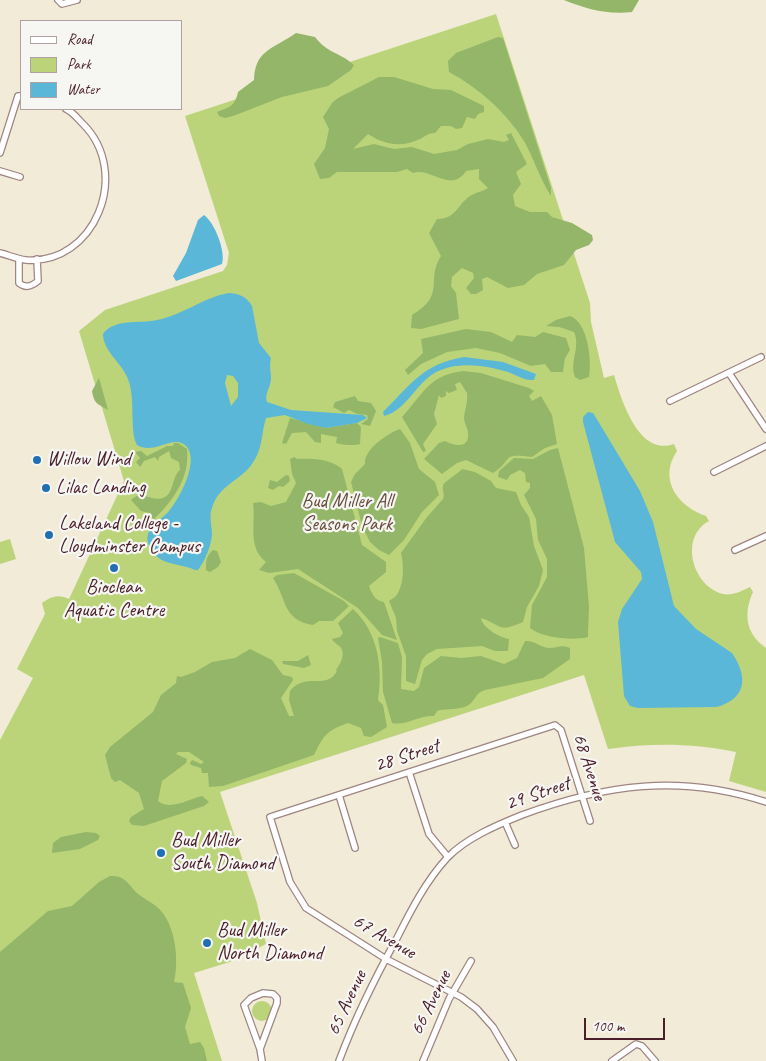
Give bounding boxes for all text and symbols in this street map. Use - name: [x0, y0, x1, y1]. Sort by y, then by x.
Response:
- legend: [20, 20, 182, 110]
- text: Road: [67, 30, 92, 49]
- text: Park: [67, 55, 91, 74]
- text: Water: [67, 80, 100, 99]
- place label: Willow Wind: [47, 448, 130, 472]
- marker: Willow Wind: [31, 454, 43, 466]
- place label: Lilac Landing: [56, 476, 146, 500]
- marker: Lilac Landing: [40, 482, 52, 494]
- park label: Bud Miller All Seasons Park: [302, 490, 392, 537]
- place label: Lakeland College - Lloydminster Campus: [59, 512, 200, 559]
- marker: Lakeland College - Lloydminster Campus: [43, 529, 55, 541]
- marker: Bioclean Aquatic Centre: [108, 562, 120, 574]
- place label: Bioclean Aquatic Centre: [64, 576, 164, 623]
- street label: 68 Avenue: [567, 731, 611, 803]
- street label: 28 Street: [372, 734, 442, 778]
- street label: 29 Street: [503, 772, 573, 816]
- place label: Bud Miller South Diamond: [171, 829, 274, 876]
- marker: Bud Miller South Diamond: [155, 847, 167, 859]
- street label: 67 Avenue: [348, 909, 420, 965]
- place label: Bud Miller North Diamond: [217, 919, 323, 966]
- marker: Bud Miller North Diamond: [201, 937, 213, 949]
- street label: 65 Avenue: [322, 967, 372, 1039]
- street label: 66 Avenue: [405, 967, 457, 1039]
- scale bar: [586, 1008, 667, 1040]
- text: 100 m: [592, 1017, 624, 1036]

